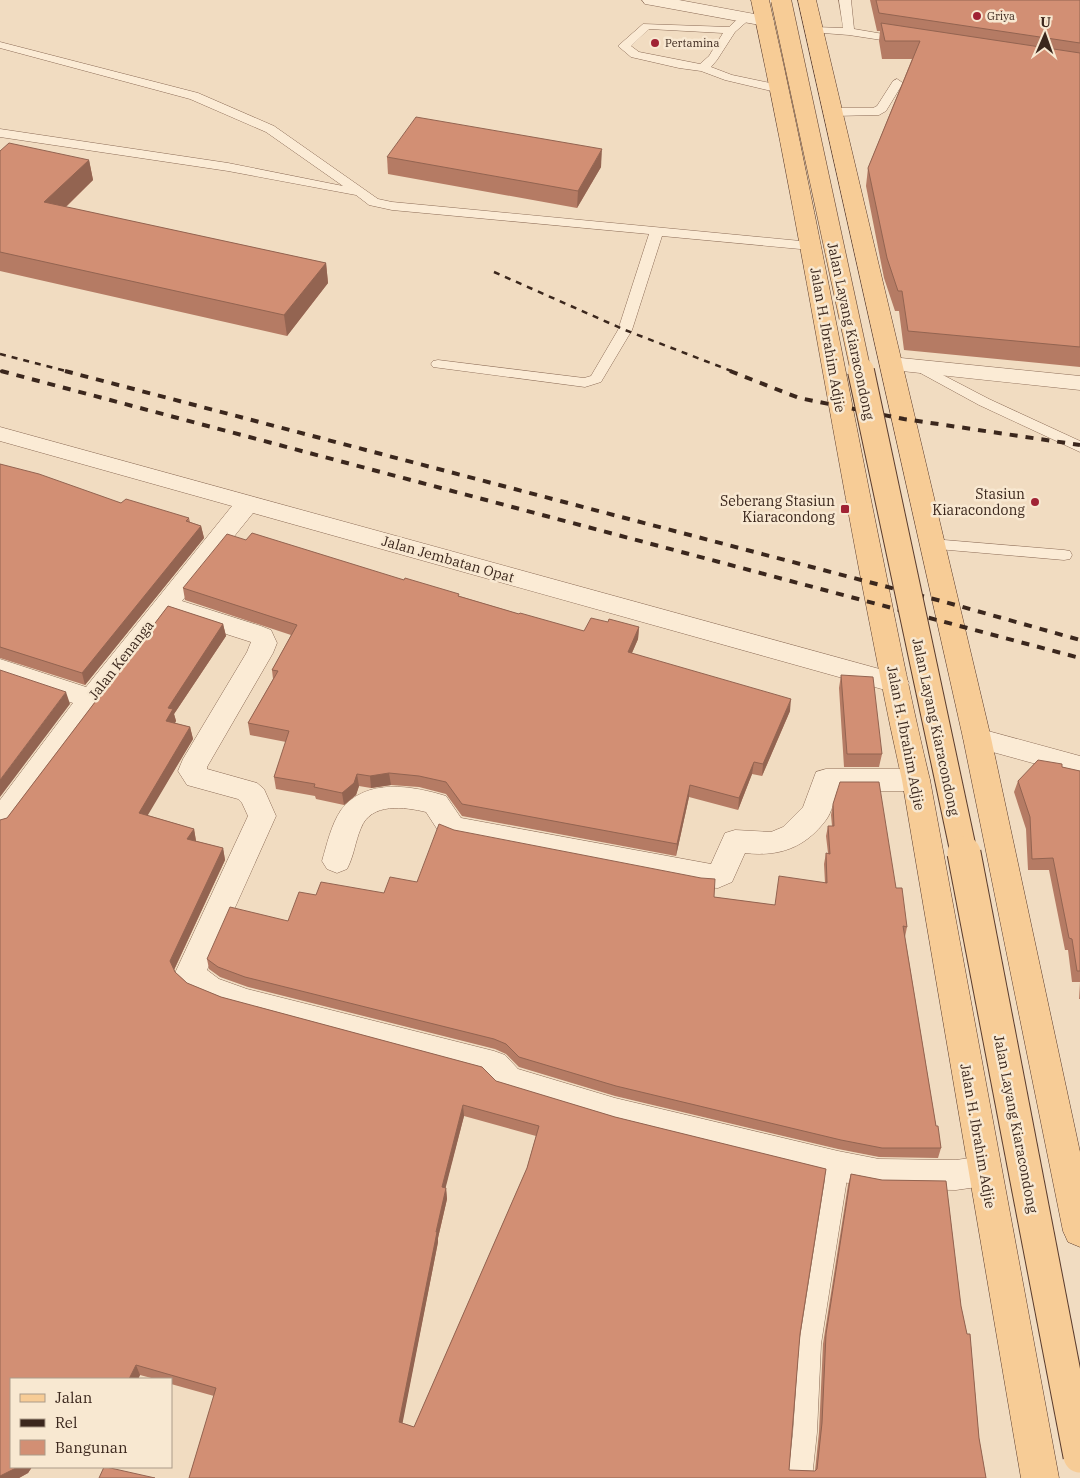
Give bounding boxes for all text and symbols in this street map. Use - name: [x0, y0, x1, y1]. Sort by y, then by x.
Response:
- place label: Griya: [987, 9, 1015, 23]
- marker: Griya: [971, 10, 983, 22]
- north arrow: [1020, 10, 1070, 60]
- text: U: [1040, 13, 1051, 31]
- place label: Pertamina: [665, 36, 719, 50]
- marker: Pertamina: [649, 37, 661, 49]
- street label: Jalan Layang Kiaracondong: [823, 240, 879, 422]
- street label: Jalan H. Ibrahim Adjie: [806, 266, 850, 414]
- place label: Stasiun Kiaracondong: [932, 485, 1025, 519]
- place label: Seberang Stasiun Kiaracondong: [720, 492, 835, 526]
- marker: Stasiun Kiaracondong: [1029, 496, 1041, 508]
- marker: Seberang Stasiun Kiaracondong: [839, 503, 851, 515]
- street label: Jalan Jembatan Opat: [380, 531, 516, 587]
- street label: Jalan Kenanga: [84, 616, 158, 703]
- street label: Jalan Layang Kiaracondong: [908, 636, 964, 818]
- street label: Jalan H. Ibrahim Adjie: [883, 664, 929, 812]
- street label: Jalan Layang Kiaracondong: [990, 1033, 1042, 1215]
- street label: Jalan H. Ibrahim Adjie: [956, 1062, 1000, 1210]
- legend: [10, 1378, 172, 1468]
- text: Jalan: [55, 1388, 93, 1407]
- text: Rel: [55, 1413, 77, 1432]
- text: Bangunan: [55, 1438, 128, 1457]

